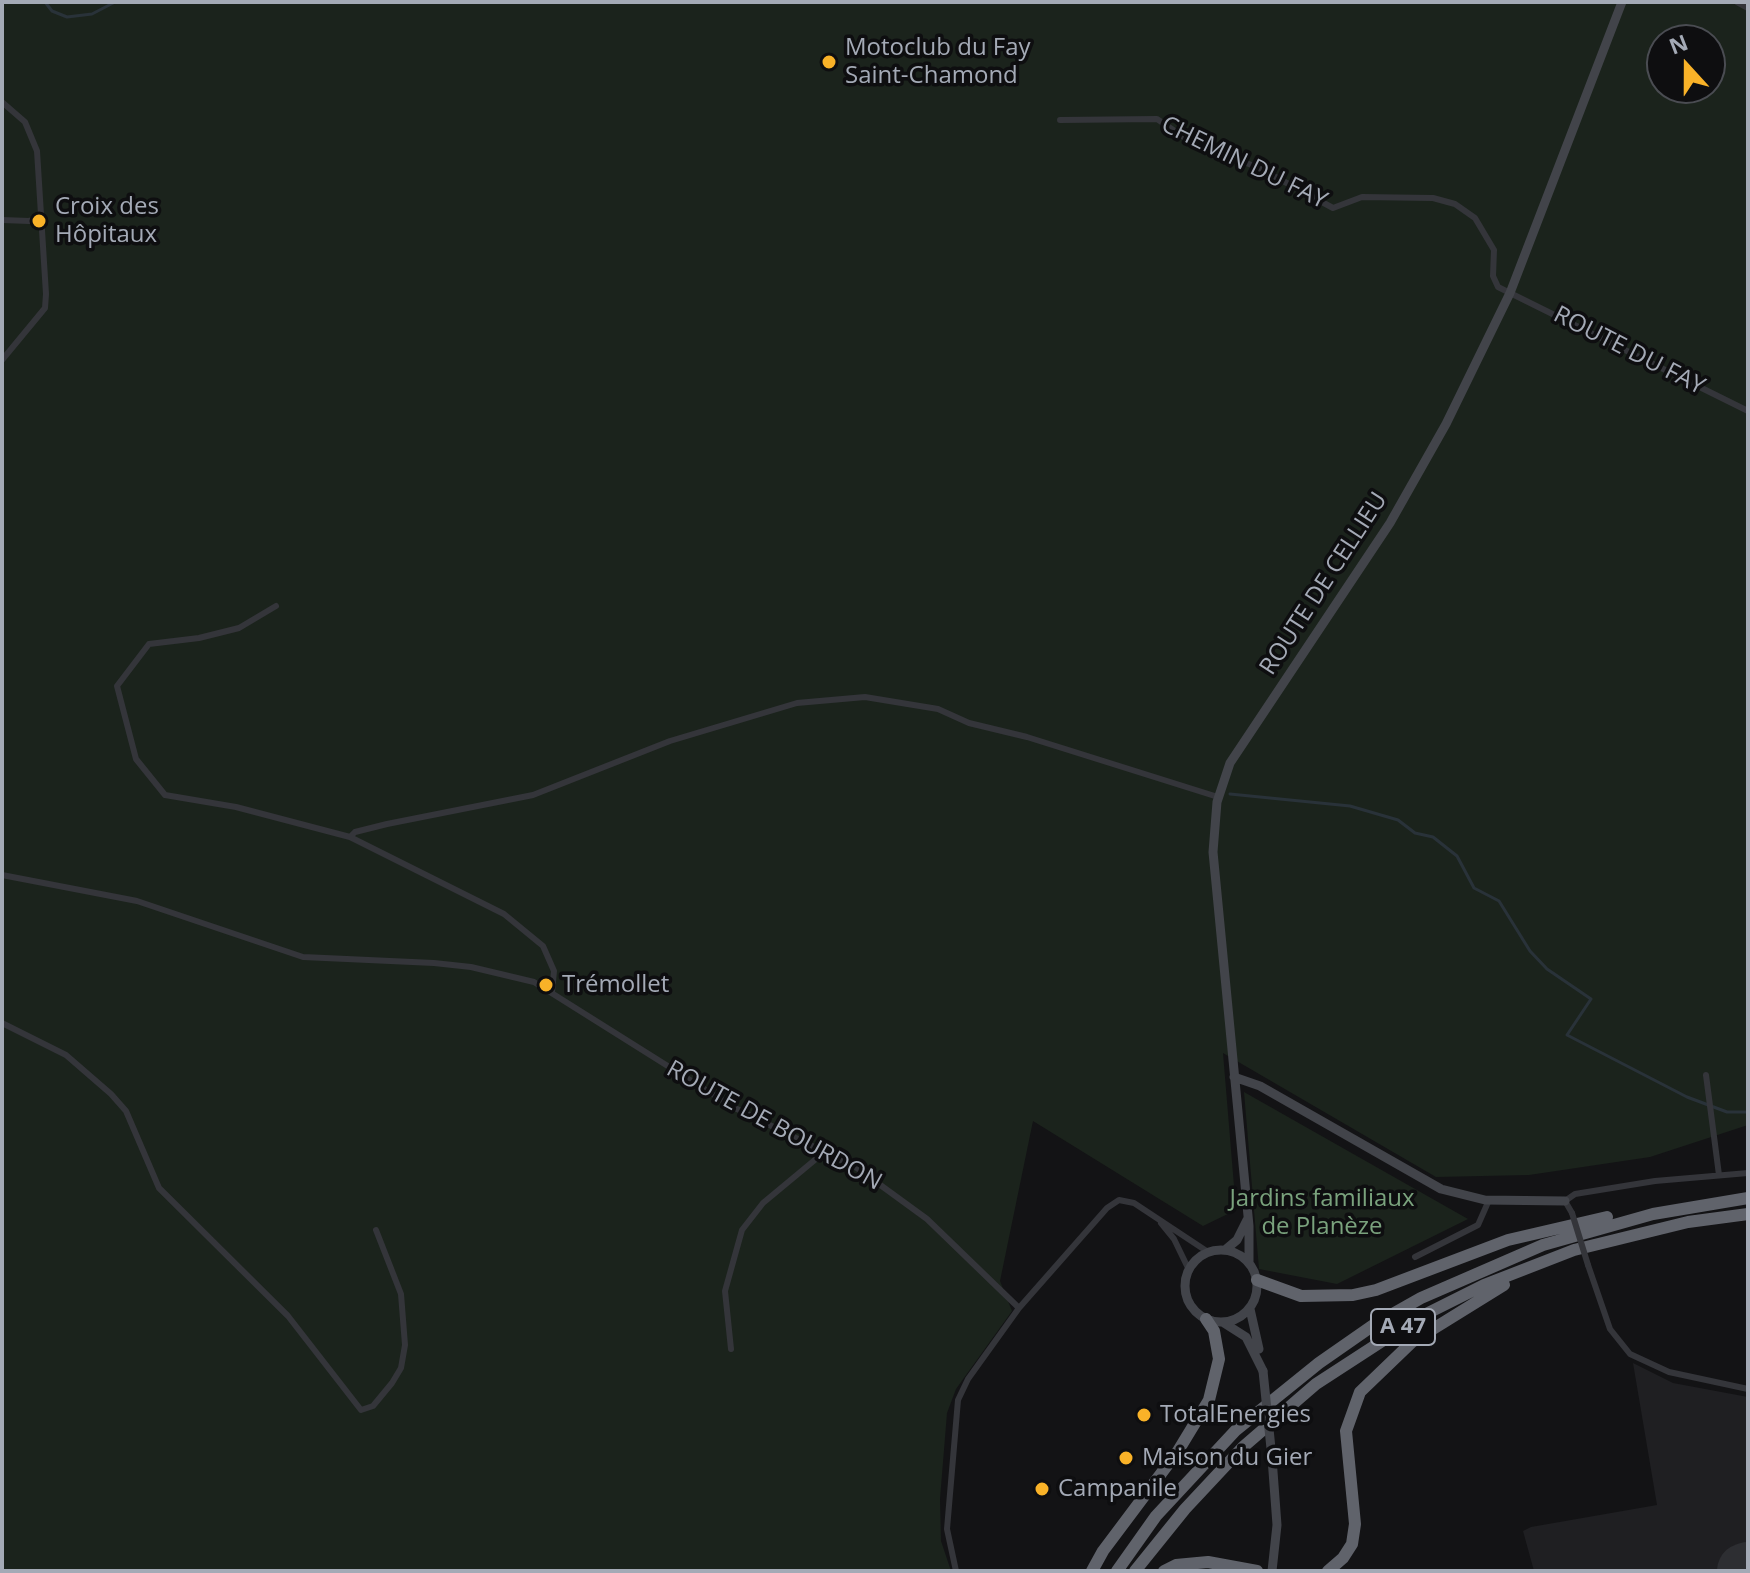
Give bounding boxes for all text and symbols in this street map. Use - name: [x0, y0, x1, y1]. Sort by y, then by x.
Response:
- north arrow: [1646, 24, 1726, 104]
- text: N: [1664, 26, 1692, 61]
- place label: Motoclub du Fay Saint-Chamond: [845, 34, 1031, 90]
- marker: Motoclub du Fay Saint-Chamond: [820, 53, 838, 71]
- street label: CHEMIN DU FAY: [1156, 110, 1332, 216]
- place label: Croix des Hôpitaux: [55, 193, 159, 249]
- marker: Croix des Hôpitaux: [30, 212, 48, 230]
- street label: ROUTE DU FAY: [1549, 301, 1709, 401]
- street label: ROUTE DE CELLIEU: [1254, 487, 1394, 681]
- place label: Trémollet: [562, 971, 669, 999]
- marker: Trémollet: [537, 976, 555, 994]
- street label: ROUTE DE BOURDON: [661, 1055, 887, 1197]
- park label: Jardins familiaux de Planèze: [1229, 1185, 1415, 1241]
- road number: A 47: [1371, 1309, 1435, 1345]
- place label: TotalEnergies: [1160, 1401, 1311, 1429]
- marker: TotalEnergies: [1135, 1406, 1153, 1424]
- place label: Maison du Gier: [1142, 1444, 1312, 1472]
- marker: Maison du Gier: [1117, 1449, 1135, 1467]
- place label: Campanile: [1058, 1475, 1177, 1503]
- marker: Campanile: [1033, 1480, 1051, 1498]

